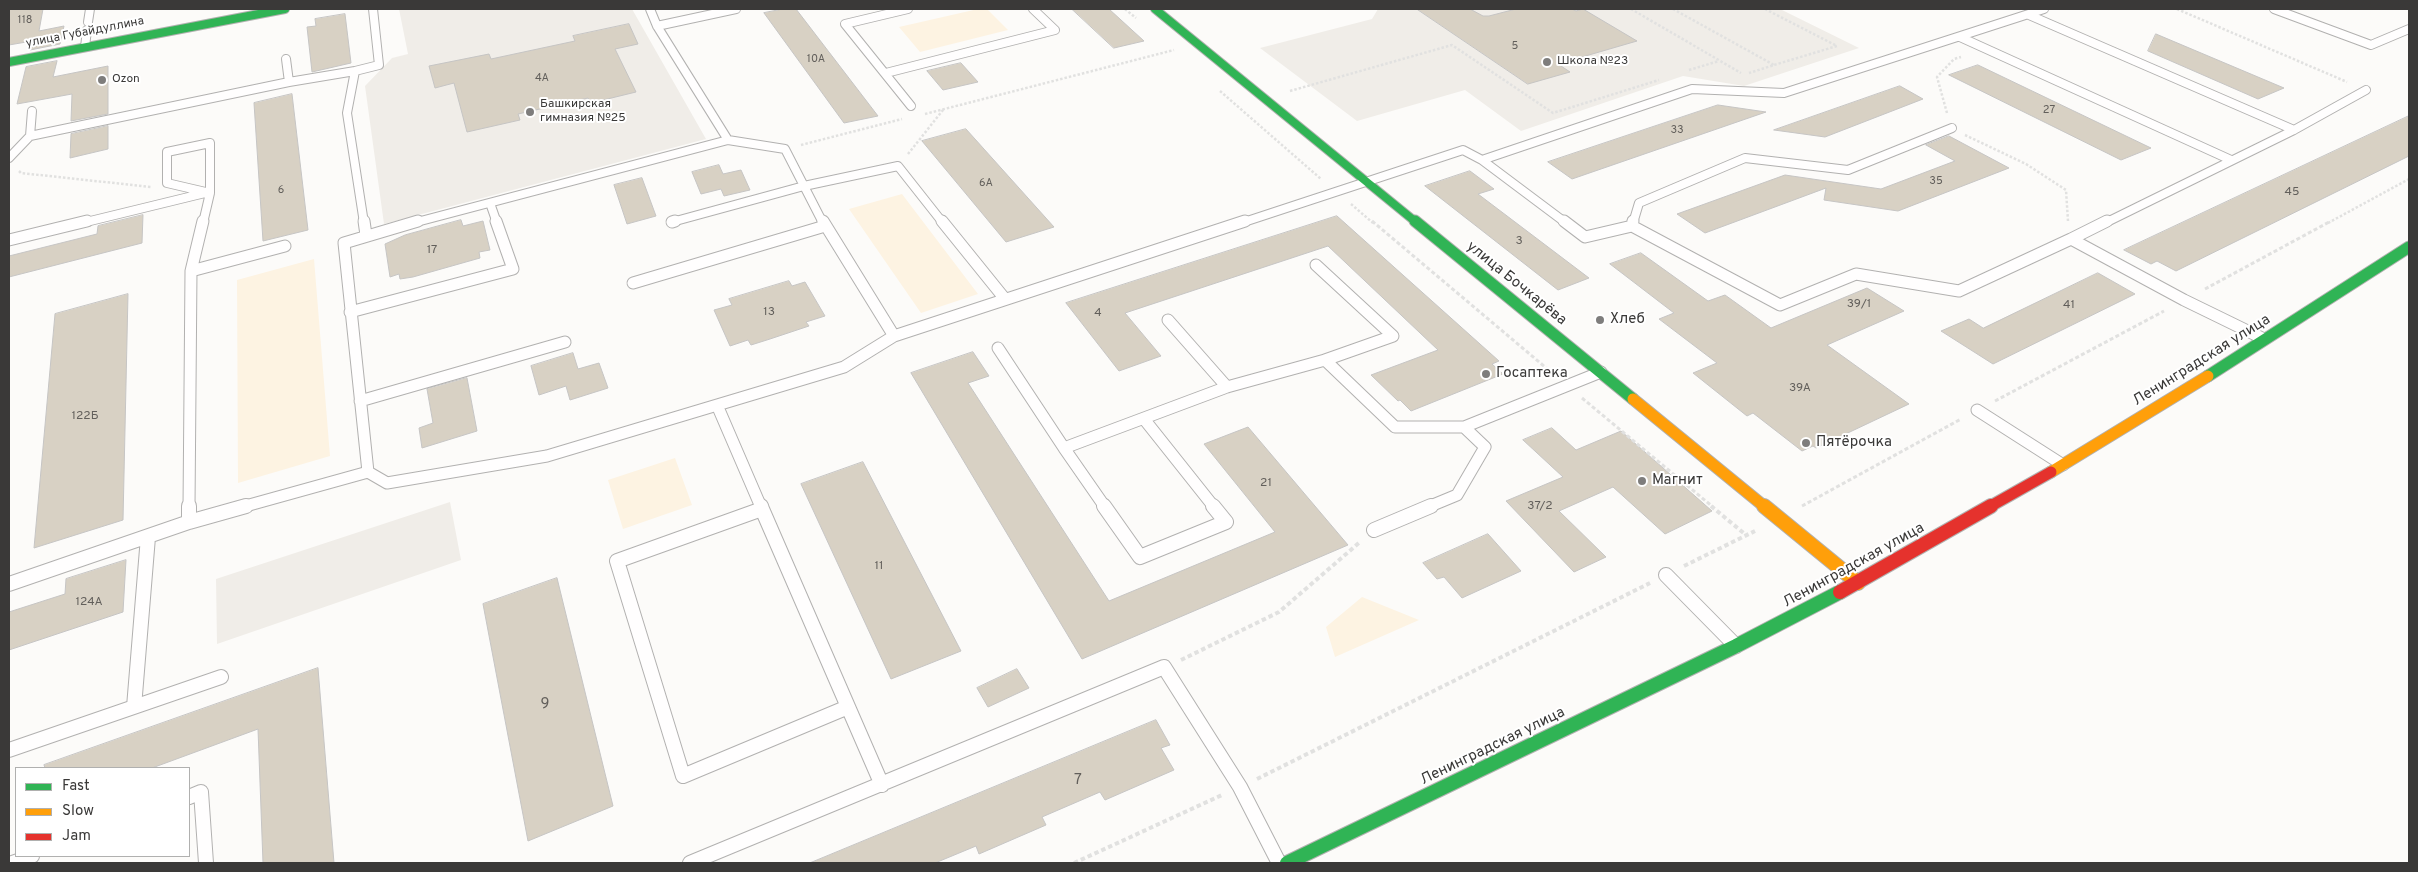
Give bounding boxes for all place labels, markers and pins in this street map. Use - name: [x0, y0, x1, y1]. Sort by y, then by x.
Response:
- place label: Школа №23: [1557, 55, 1628, 69]
- marker: Школа №23: [1541, 56, 1553, 68]
- place label: Ozon: [112, 73, 140, 87]
- marker: Ozon: [96, 74, 108, 86]
- place label: Башкирская гимназия №25: [540, 98, 626, 126]
- marker: Башкирская гимназия №25: [524, 106, 536, 118]
- place label: Хлеб: [1610, 311, 1645, 329]
- marker: Хлеб: [1594, 314, 1606, 326]
- place label: Госаптека: [1496, 365, 1568, 383]
- marker: Госаптека: [1480, 368, 1492, 380]
- place label: Пятёрочка: [1816, 434, 1892, 452]
- marker: Пятёрочка: [1800, 437, 1812, 449]
- place label: Магнит: [1652, 472, 1703, 490]
- marker: Магнит: [1636, 475, 1648, 487]

